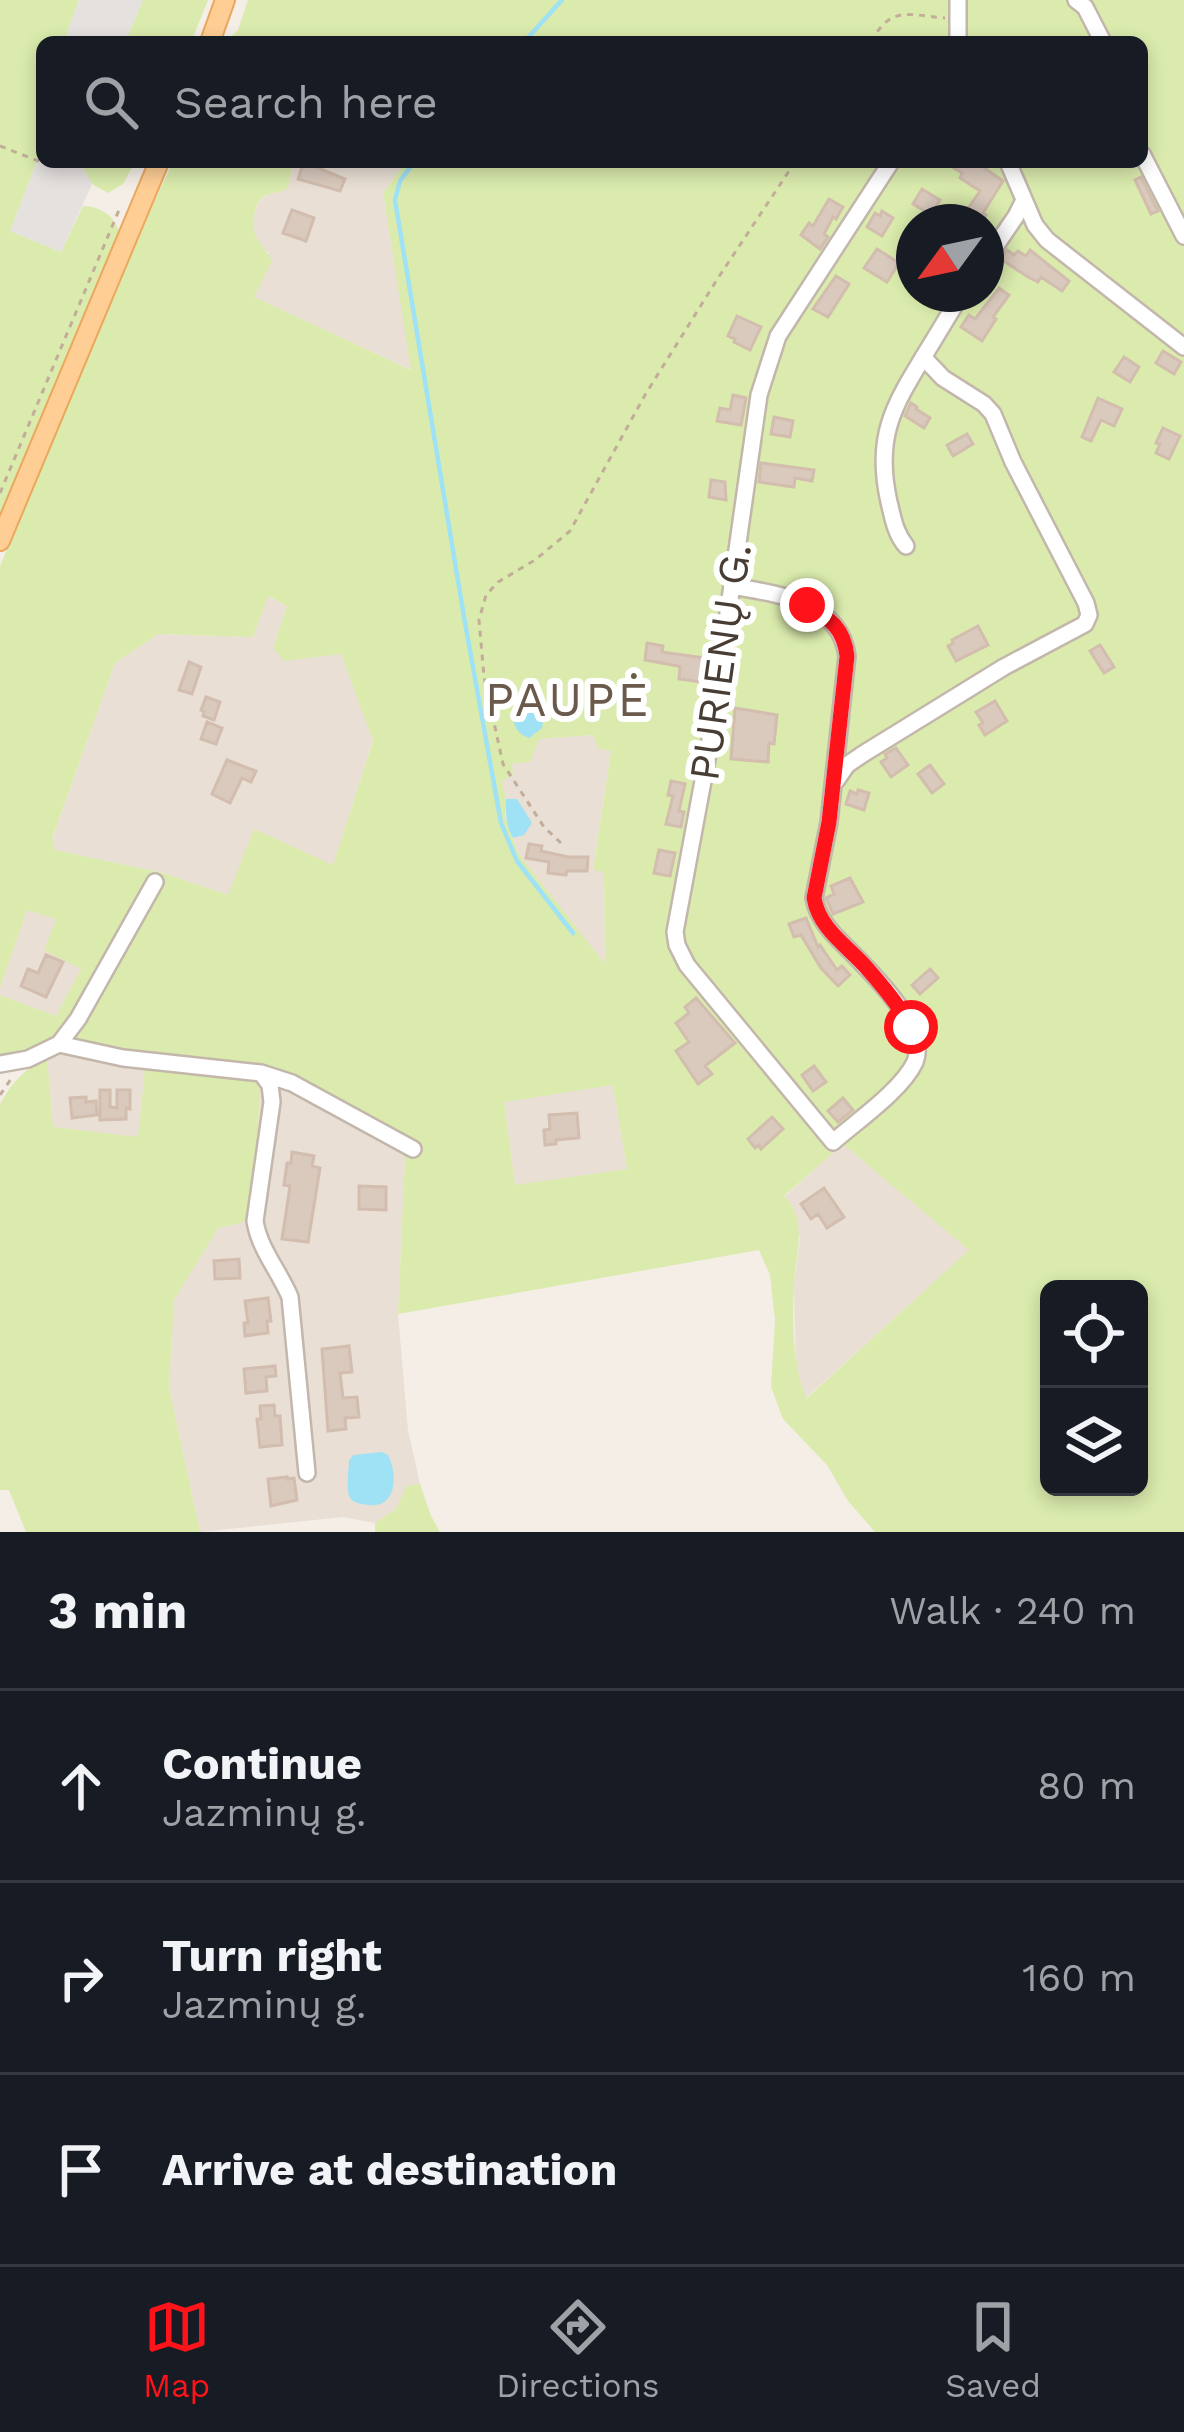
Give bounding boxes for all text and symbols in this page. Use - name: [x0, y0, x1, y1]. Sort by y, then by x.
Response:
- search box: [36, 36, 1148, 168]
- icon: search: [78, 69, 144, 135]
- text: Search here: [174, 76, 438, 129]
- north arrow: [896, 204, 1004, 312]
- street label: PURIENŲ G.: [679, 540, 761, 784]
- route end: [780, 578, 834, 632]
- district label: PAUPĖ: [485, 671, 651, 728]
- route start: [884, 1000, 938, 1054]
- map controls: [1040, 1280, 1148, 1496]
- button: locate: [1040, 1280, 1148, 1388]
- button: layers: [1040, 1388, 1148, 1496]
- text: 3 min: [48, 1581, 187, 1640]
- text: Walk · 240 m: [889, 1588, 1136, 1633]
- text: Continue: [162, 1737, 362, 1790]
- icon: ahead: [48, 1753, 114, 1819]
- text: 80 m: [1037, 1763, 1136, 1808]
- text: Jazminų g.: [162, 1790, 366, 1835]
- text: Turn right: [162, 1929, 382, 1982]
- icon: right: [48, 1945, 114, 2011]
- text: 160 m: [1022, 1955, 1136, 2000]
- text: Jazminų g.: [162, 1982, 366, 2027]
- icon: arrive: [48, 2137, 114, 2203]
- text: Arrive at destination: [162, 2143, 617, 2196]
- tab: Map: [143, 2294, 210, 2405]
- tab: Directions: [496, 2294, 659, 2405]
- tab: Saved: [945, 2294, 1041, 2405]

